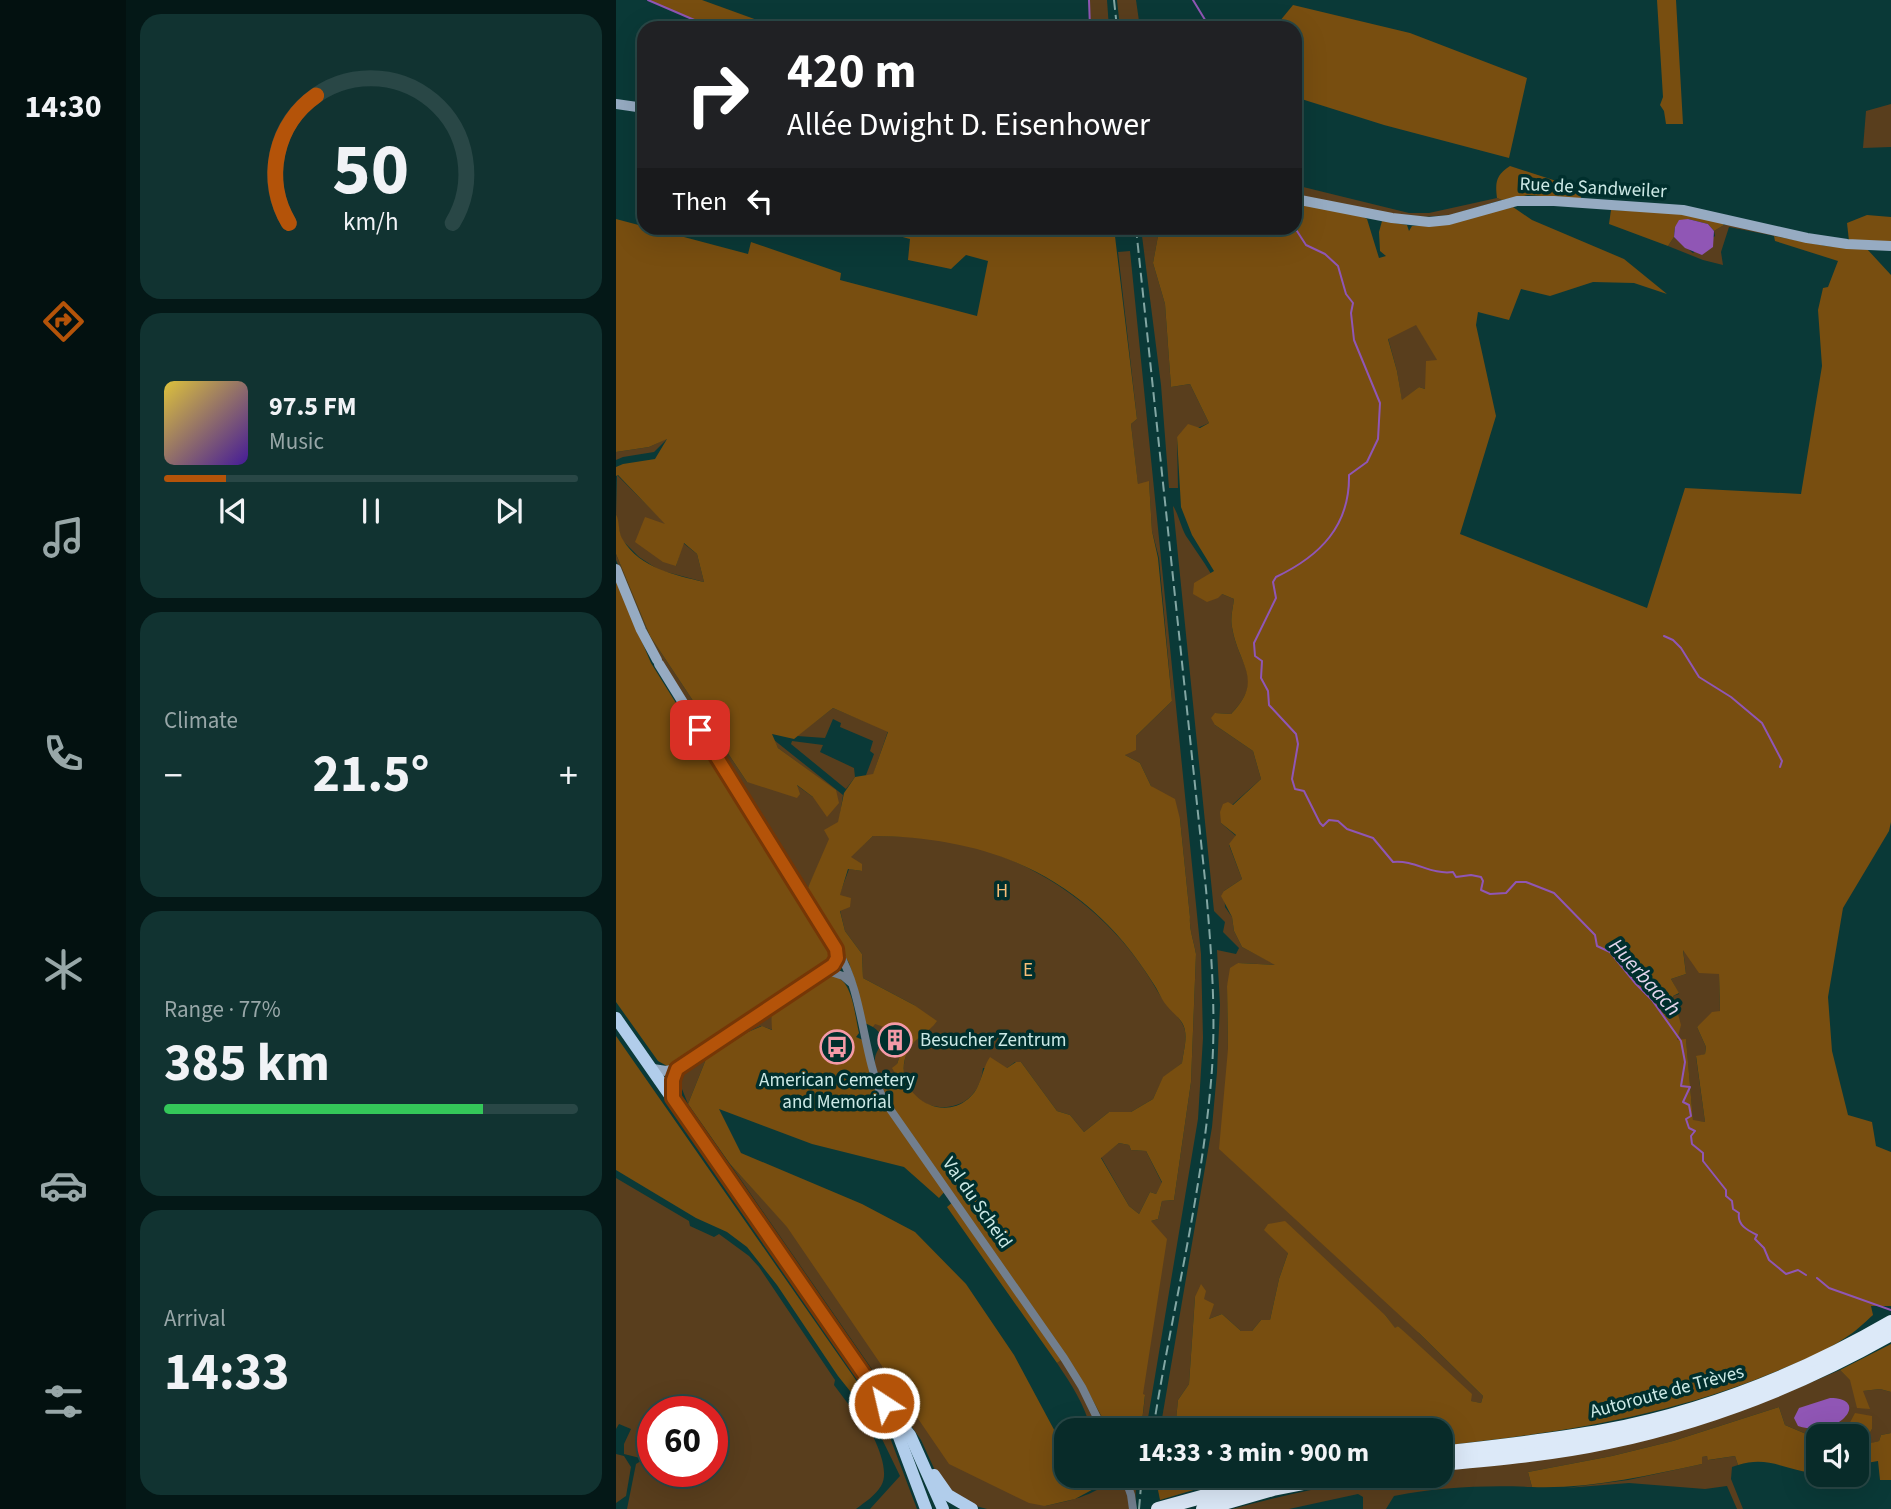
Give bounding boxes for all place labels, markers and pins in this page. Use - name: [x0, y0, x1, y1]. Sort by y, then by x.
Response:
- pin: [670, 700, 730, 760]
- building icon: Besucher Zentrum: [876, 1021, 914, 1059]
- place label: Besucher Zentrum: [920, 1027, 1066, 1054]
- bus stop icon: American Cemetery and Memorial: [818, 1028, 856, 1066]
- place label: American Cemetery and Memorial: [759, 1067, 915, 1116]

